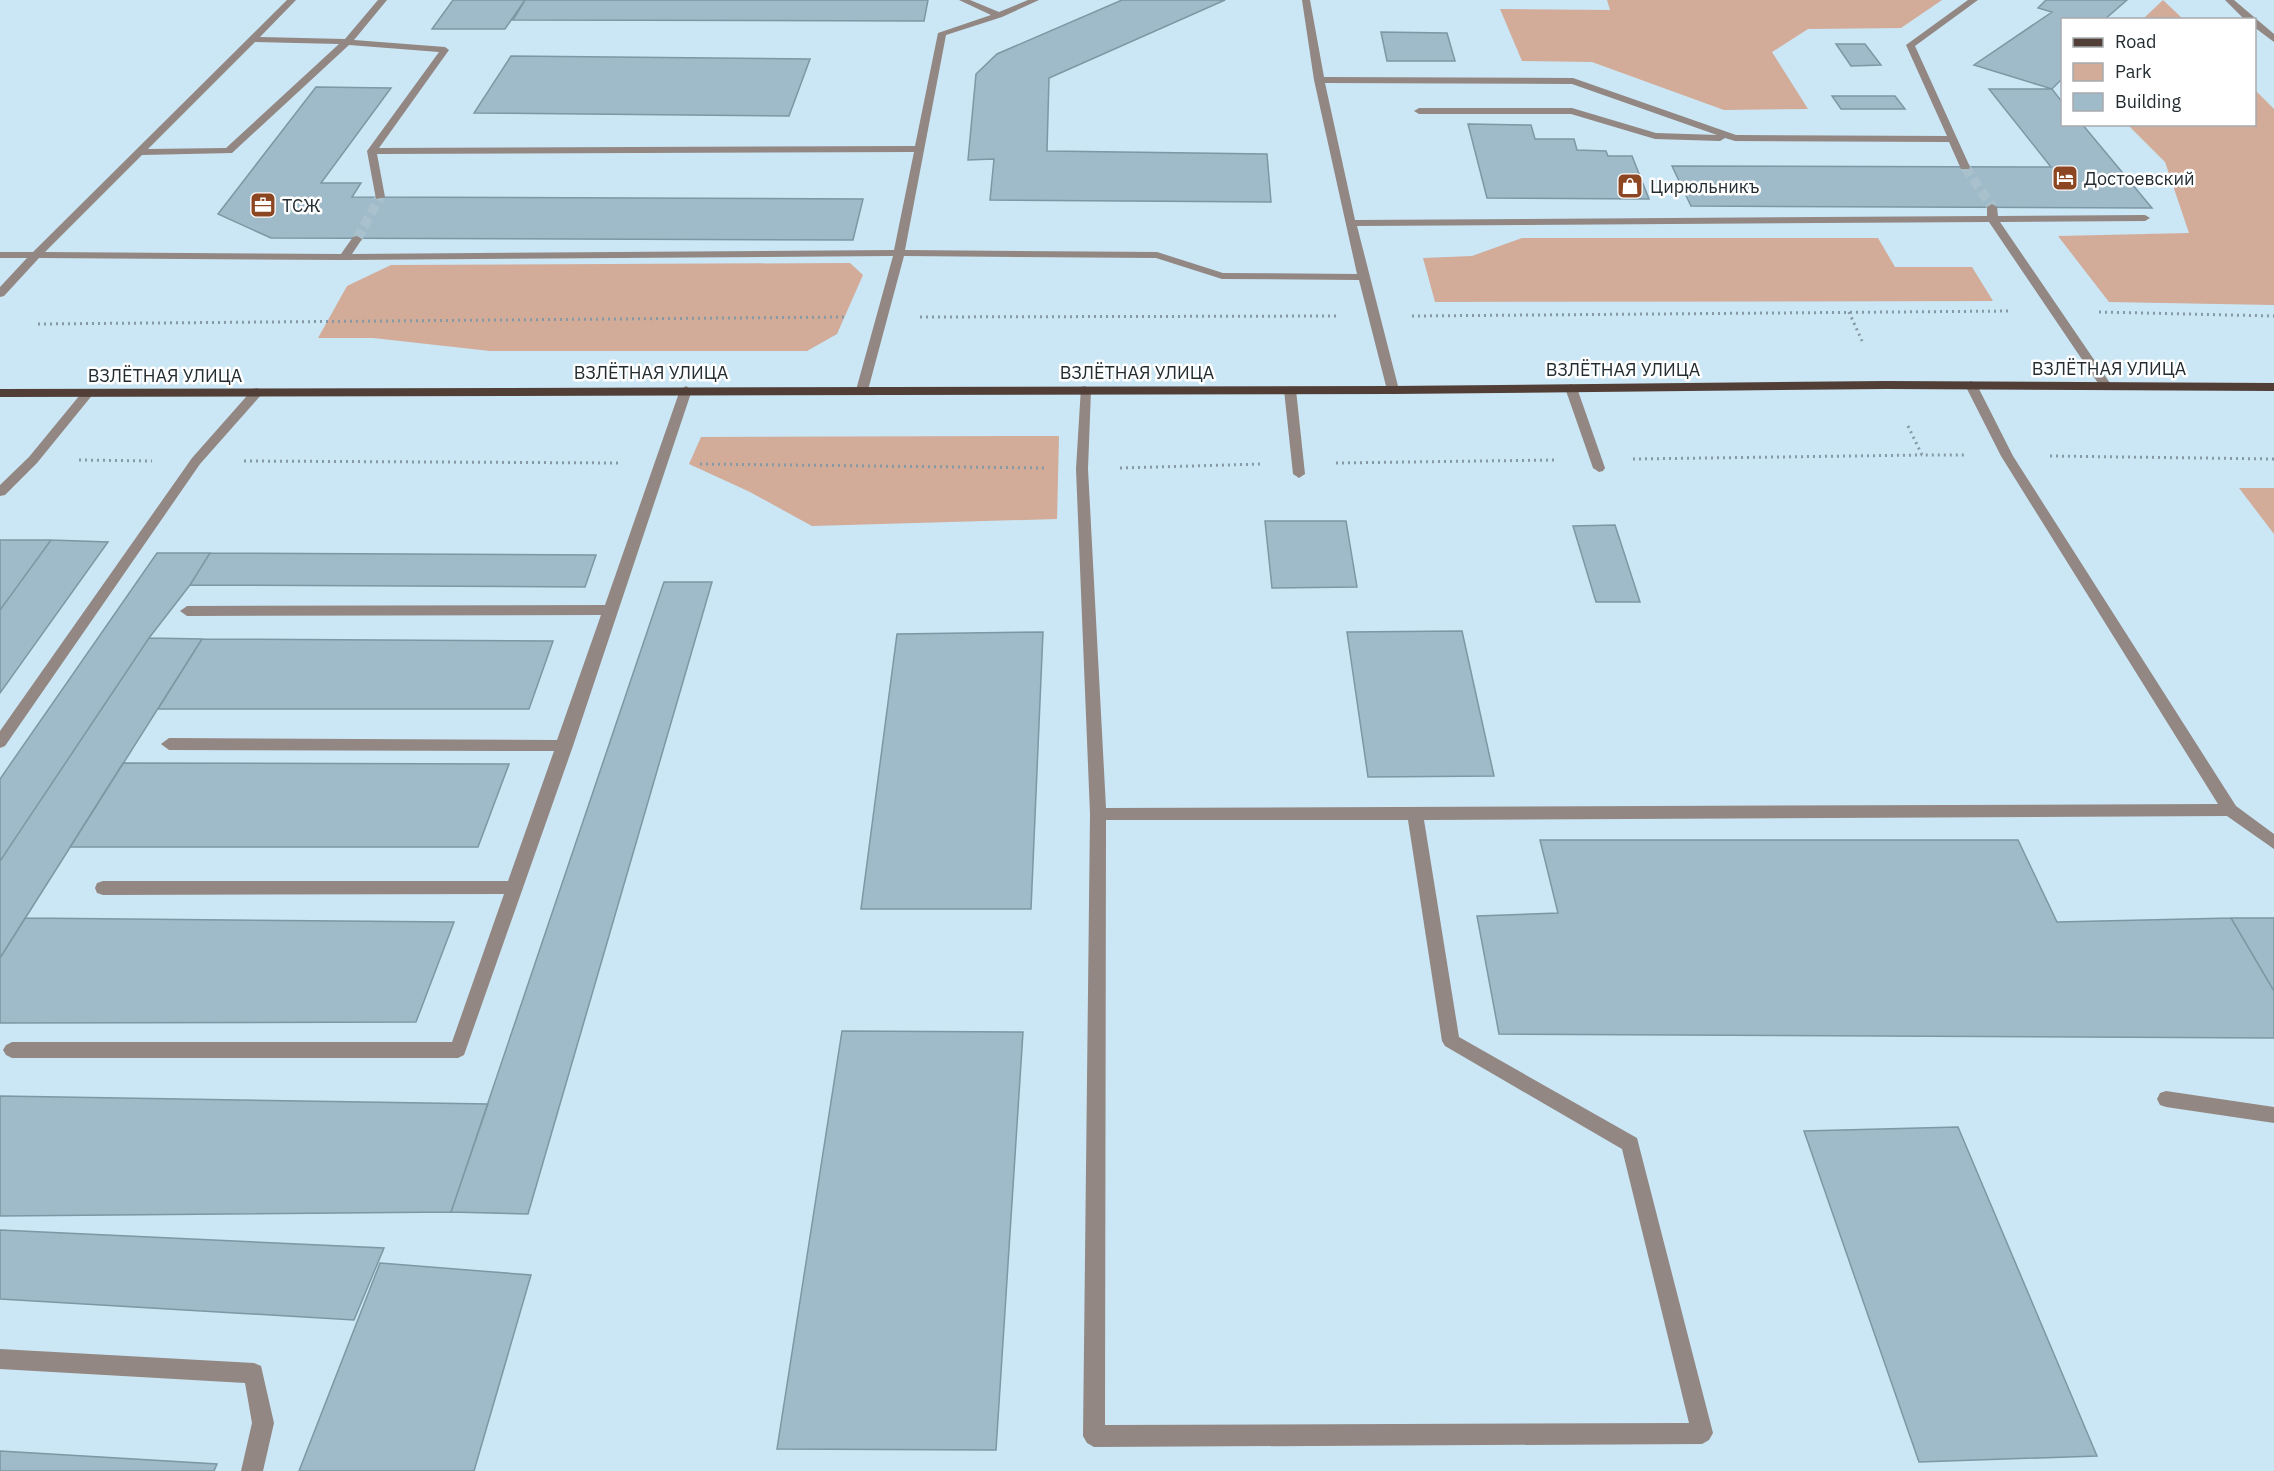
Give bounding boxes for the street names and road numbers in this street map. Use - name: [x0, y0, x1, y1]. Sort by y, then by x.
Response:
- street label: ВЗЛЁТНАЯ УЛИЦА: [2032, 357, 2187, 380]
- street label: ВЗЛЁТНАЯ УЛИЦА: [1546, 358, 1701, 381]
- street label: ВЗЛЁТНАЯ УЛИЦА: [574, 361, 729, 384]
- street label: ВЗЛЁТНАЯ УЛИЦА: [1060, 361, 1215, 384]
- street label: ВЗЛЁТНАЯ УЛИЦА: [88, 364, 243, 387]

